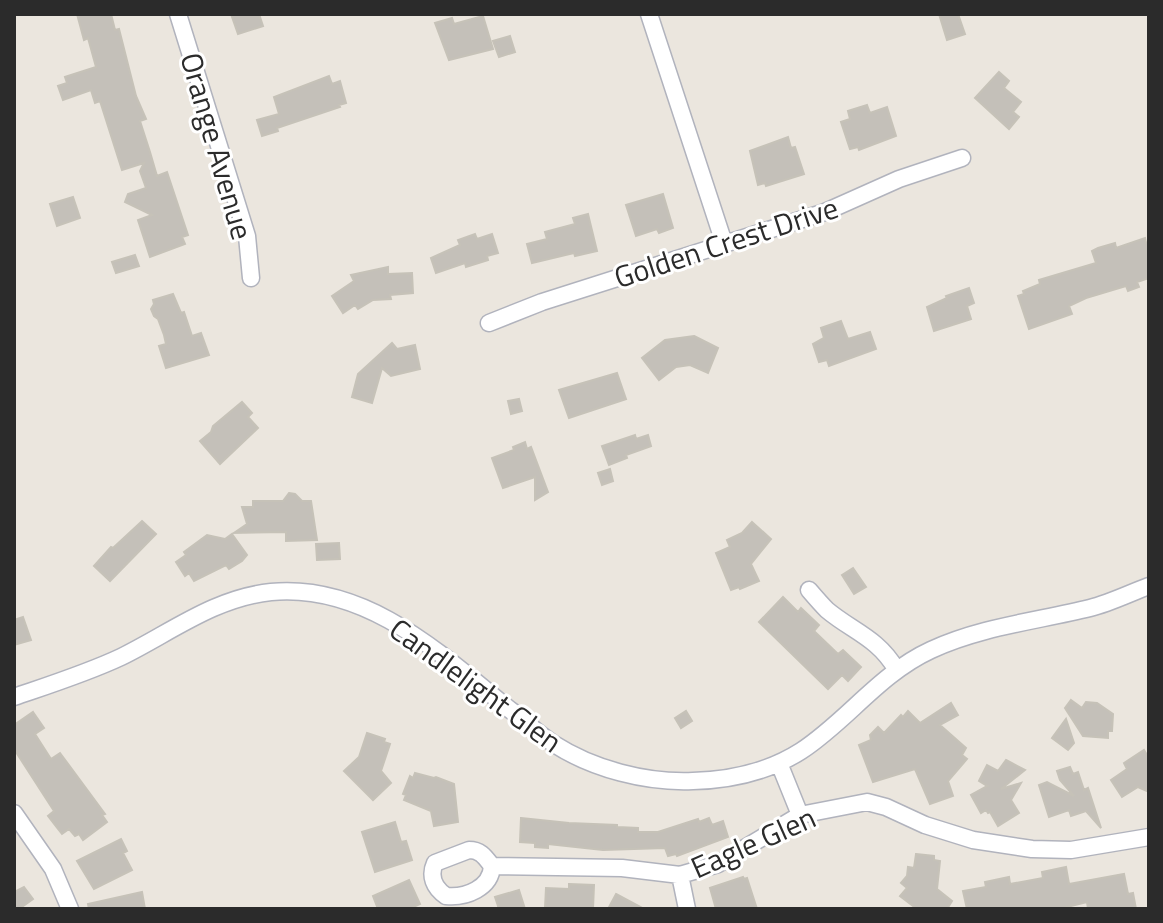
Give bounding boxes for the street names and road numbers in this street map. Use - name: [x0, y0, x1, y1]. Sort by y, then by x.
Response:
- street label: Orange Avenue: [168, 47, 266, 245]
- street label: Golden Crest Drive: [608, 184, 844, 300]
- street label: Candlelight Glen: [380, 606, 572, 764]
- street label: Eagle Glen: [683, 794, 823, 890]

